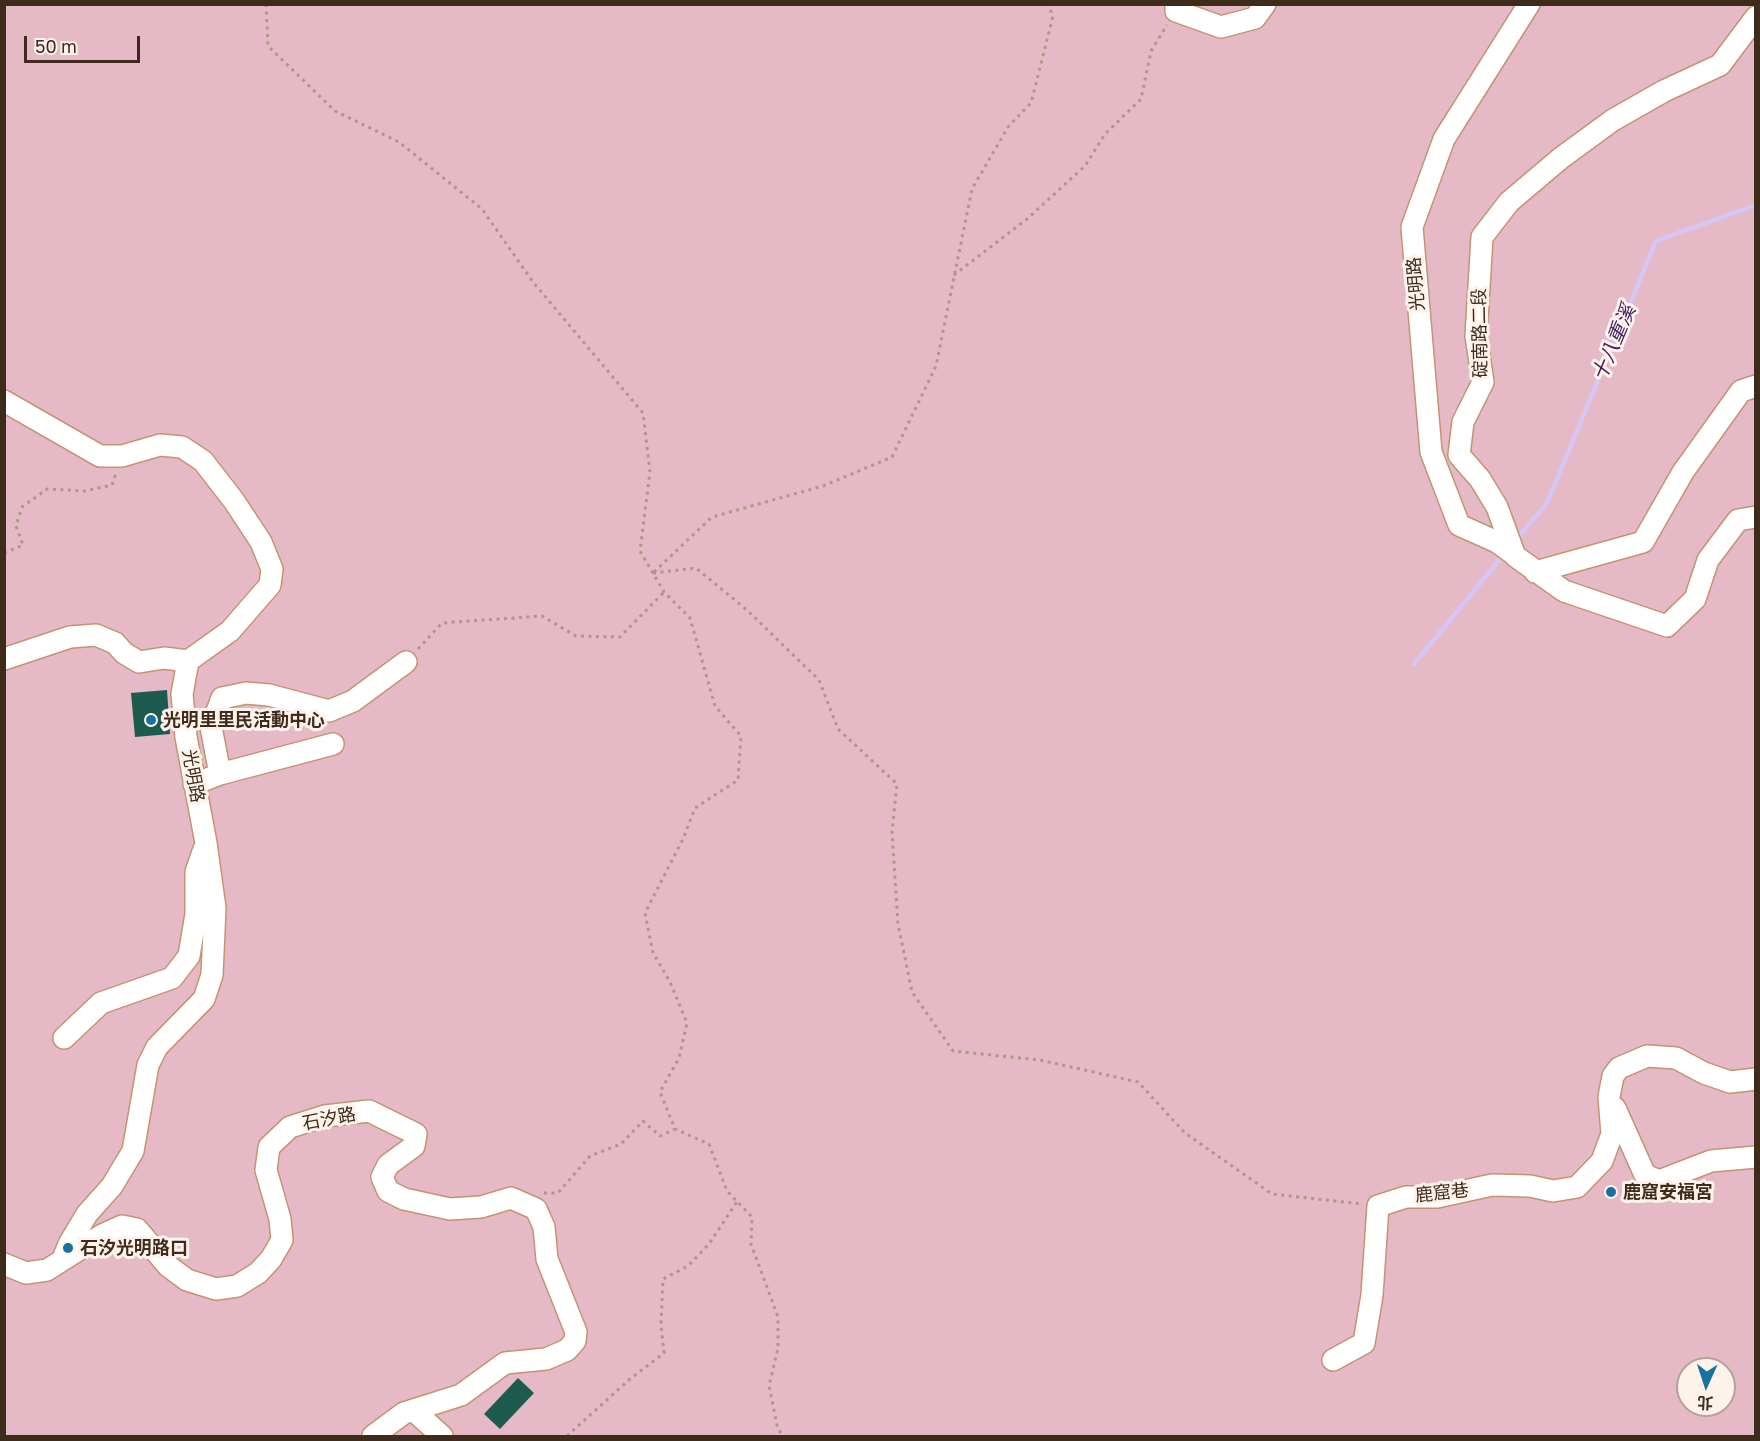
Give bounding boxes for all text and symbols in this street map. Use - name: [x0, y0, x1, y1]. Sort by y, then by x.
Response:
- scale bar: [27, 24, 142, 62]
- text: 50 m: [35, 35, 77, 57]
- street label: 光明路: [1403, 256, 1429, 312]
- street label: 碇南路二段: [1468, 288, 1492, 378]
- water label: 十八重溪: [1587, 301, 1641, 385]
- place label: 光明里里民活動中心: [163, 709, 325, 731]
- marker: 光明里里民活動中心: [144, 713, 158, 727]
- street label: 光明路: [178, 748, 208, 804]
- street label: 石汐路: [300, 1103, 358, 1135]
- street label: 鹿窟巷: [1414, 1179, 1470, 1207]
- place label: 鹿窟安福宮: [1623, 1181, 1713, 1203]
- marker: 鹿窟安福宮: [1604, 1185, 1618, 1199]
- place label: 石汐光明路口: [80, 1237, 188, 1259]
- marker: 石汐光明路口: [61, 1241, 75, 1255]
- north arrow: [1676, 1357, 1736, 1417]
- text: 北: [1697, 1393, 1714, 1413]

